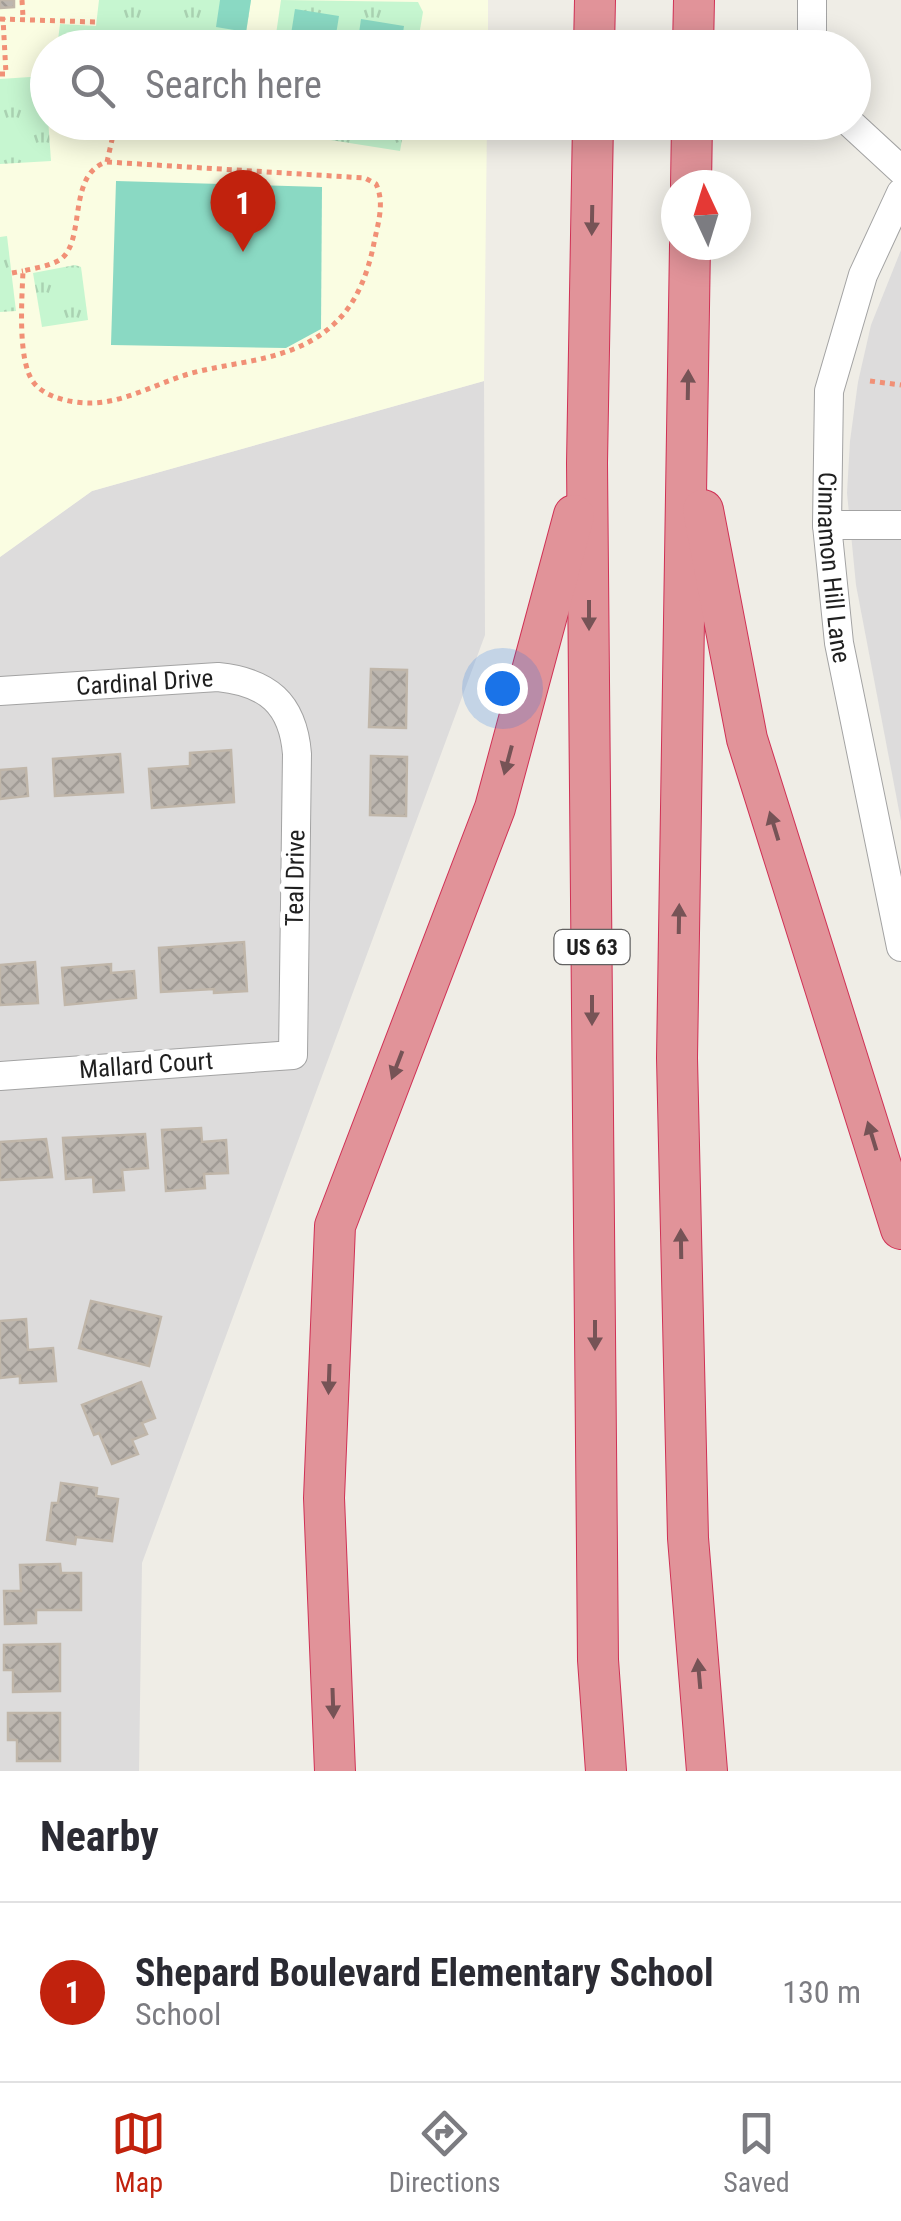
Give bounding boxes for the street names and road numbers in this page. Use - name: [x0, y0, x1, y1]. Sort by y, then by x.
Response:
- street label: Cinnamon Hill Lane: [812, 472, 857, 665]
- street label: Cardinal Drive: [75, 663, 214, 701]
- street label: Teal Drive: [280, 829, 310, 927]
- road number: US 63: [554, 930, 630, 964]
- street label: Mallard Court: [78, 1046, 214, 1084]

